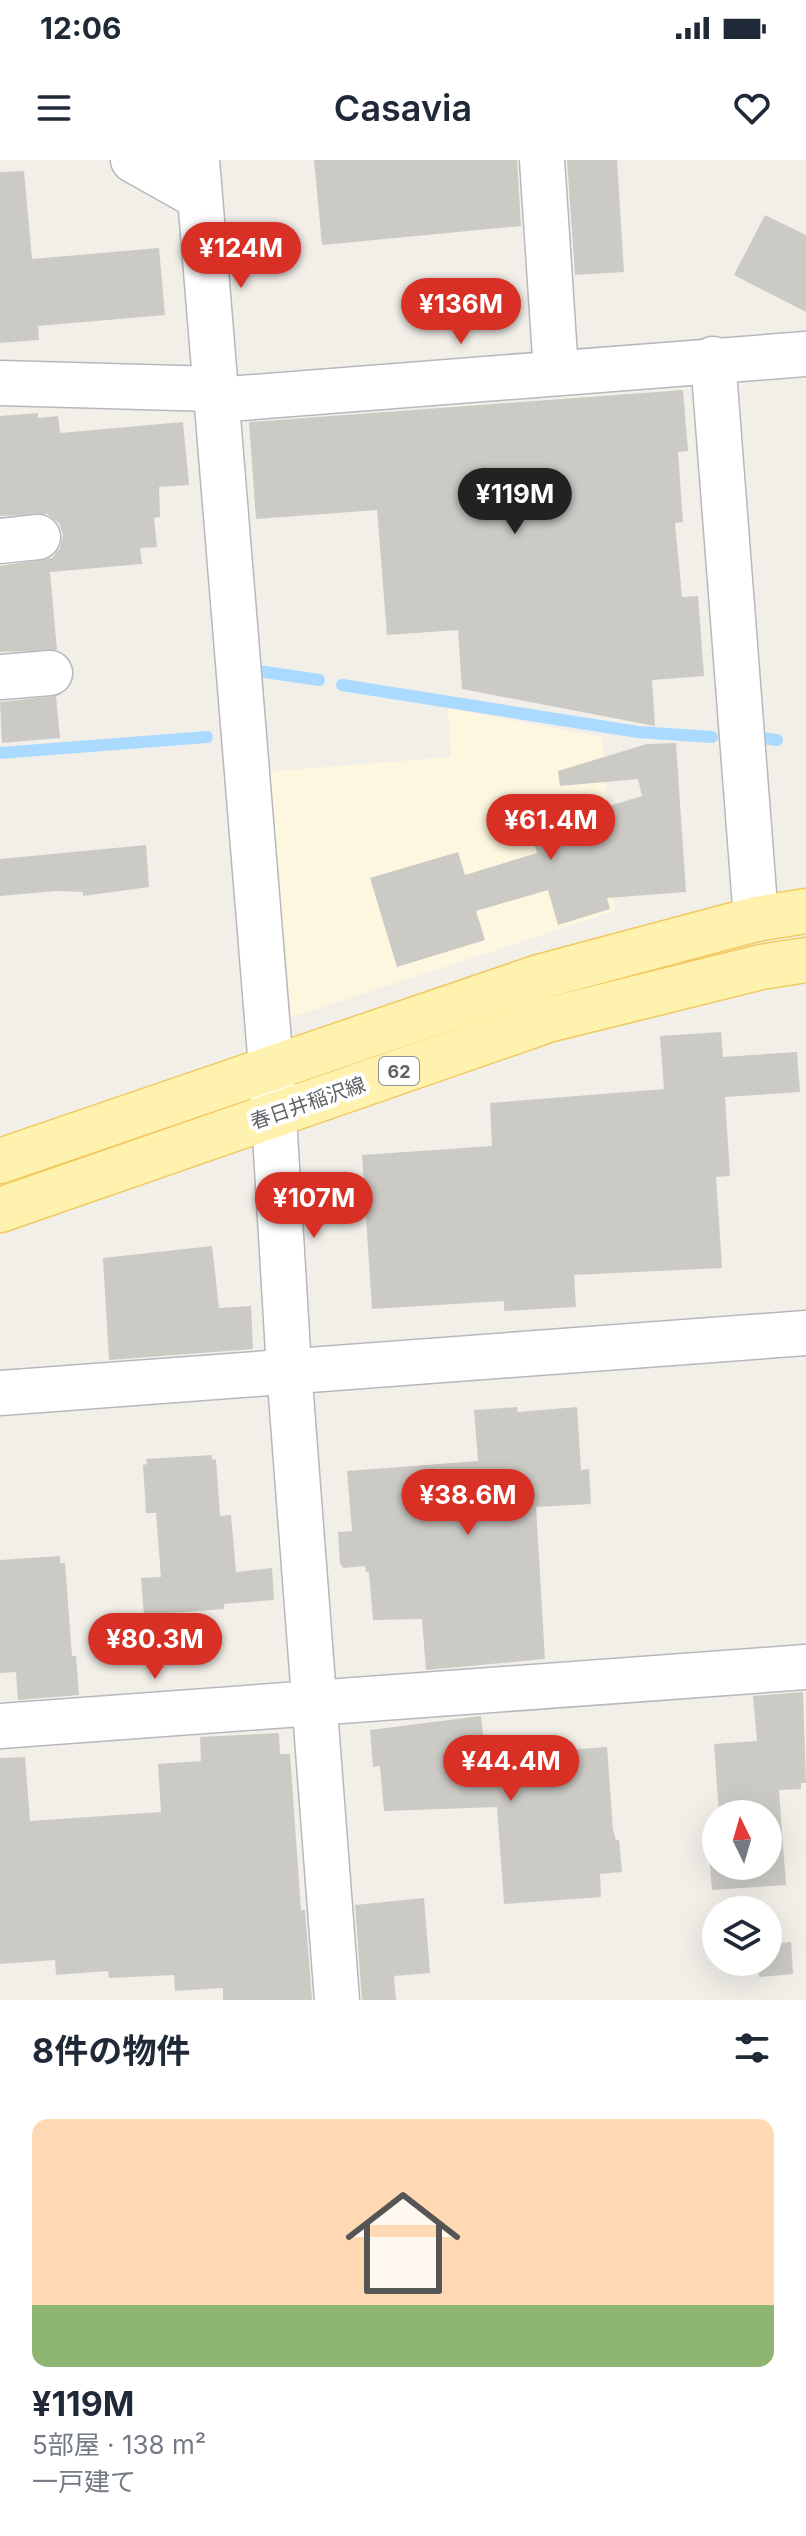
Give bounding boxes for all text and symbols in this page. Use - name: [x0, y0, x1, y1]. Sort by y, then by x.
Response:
- text: 12:06: [40, 10, 122, 46]
- icon: menu: [32, 86, 76, 130]
- text: Casavia: [334, 86, 472, 130]
- icon: heart: [730, 86, 774, 130]
- pin: ¥124M: [185, 222, 297, 290]
- text: ¥124M: [199, 232, 283, 263]
- pin: ¥136M: [405, 278, 517, 346]
- text: ¥136M: [419, 288, 503, 319]
- pin: ¥119M: [459, 468, 571, 536]
- text: ¥119M: [476, 478, 554, 509]
- pin: ¥61.4M: [486, 794, 616, 862]
- text: ¥61.4M: [504, 804, 598, 835]
- road number: 62: [379, 1057, 419, 1085]
- street label: 春日井稲沢線: [247, 1072, 369, 1134]
- pin: ¥107M: [258, 1172, 370, 1240]
- text: ¥107M: [273, 1182, 355, 1213]
- pin: ¥38.6M: [403, 1469, 533, 1537]
- text: ¥38.6M: [419, 1479, 517, 1510]
- pin: ¥80.3M: [90, 1613, 220, 1681]
- text: ¥80.3M: [106, 1623, 204, 1654]
- pin: ¥44.4M: [446, 1735, 576, 1803]
- text: ¥44.4M: [461, 1745, 561, 1776]
- north arrow: [702, 1800, 782, 1880]
- map controls: [702, 1800, 782, 1976]
- button: layers: [702, 1896, 782, 1976]
- icon: filters: [730, 2026, 774, 2070]
- text: 8件の物件: [32, 2030, 190, 2071]
- icon: home: [331, 2171, 475, 2315]
- text: ¥119M: [32, 2383, 134, 2424]
- text: 5部屋 · 138 m²: [32, 2429, 206, 2460]
- text: 一戸建て: [32, 2466, 136, 2497]

